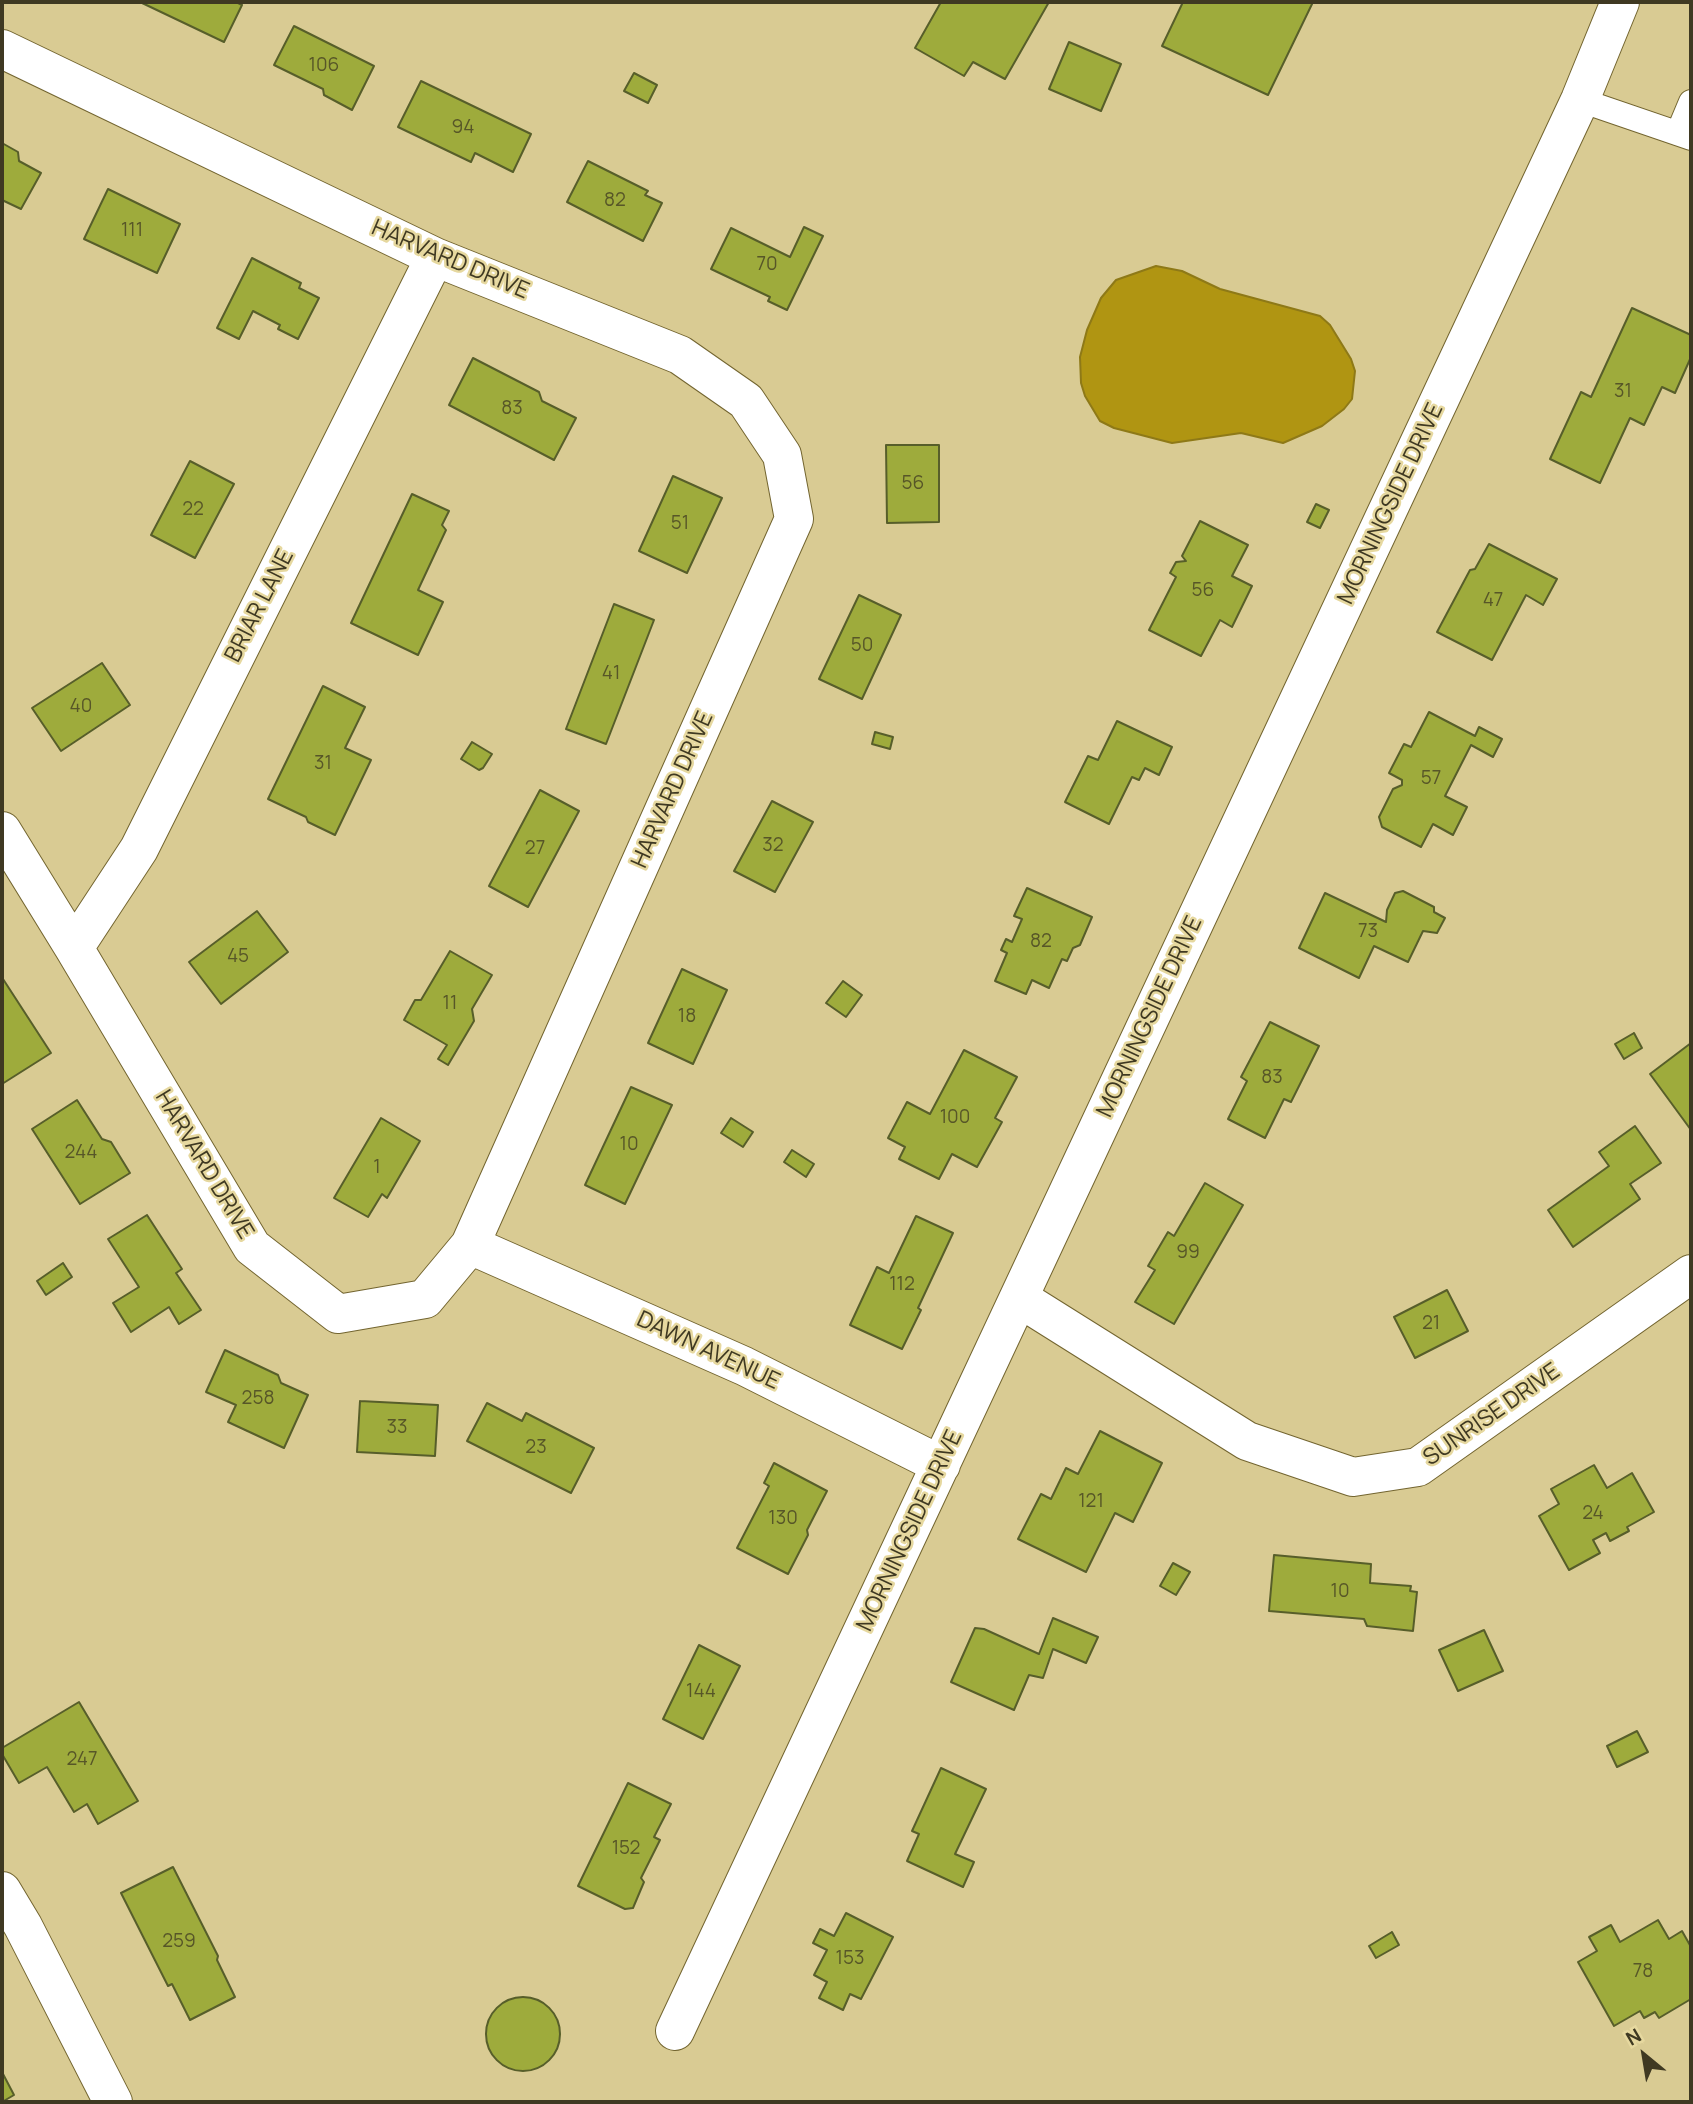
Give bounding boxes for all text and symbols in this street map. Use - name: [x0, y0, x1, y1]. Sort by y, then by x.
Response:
- house number: 106: [309, 55, 339, 77]
- house number: 94: [452, 117, 474, 139]
- house number: 82: [604, 190, 626, 212]
- street label: HARVARD DRIVE: [367, 214, 533, 306]
- house number: 111: [121, 220, 143, 242]
- house number: 70: [756, 254, 778, 276]
- house number: 31: [1614, 381, 1632, 403]
- house number: 83: [501, 398, 523, 420]
- street label: MORNINGSIDE DRIVE: [1332, 399, 1450, 609]
- house number: 56: [902, 473, 924, 495]
- house number: 22: [182, 499, 204, 521]
- house number: 51: [671, 513, 689, 535]
- street label: BRIAR LANE: [220, 545, 300, 667]
- house number: 56: [1192, 580, 1214, 602]
- house number: 47: [1483, 590, 1503, 612]
- house number: 50: [851, 635, 873, 657]
- house number: 41: [602, 663, 620, 685]
- house number: 40: [70, 696, 92, 718]
- street label: HARVARD DRIVE: [626, 707, 720, 873]
- house number: 31: [314, 753, 332, 775]
- house number: 57: [1421, 768, 1441, 790]
- house number: 32: [762, 835, 784, 857]
- house number: 27: [525, 838, 545, 860]
- street label: MORNINGSIDE DRIVE: [1091, 912, 1209, 1122]
- house number: 73: [1358, 921, 1378, 943]
- house number: 82: [1030, 931, 1052, 953]
- house number: 45: [227, 946, 249, 968]
- house number: 11: [443, 993, 457, 1015]
- house number: 18: [678, 1006, 696, 1028]
- house number: 83: [1261, 1067, 1283, 1089]
- street label: HARVARD DRIVE: [149, 1086, 259, 1244]
- house number: 100: [940, 1107, 970, 1129]
- house number: 10: [620, 1134, 638, 1156]
- house number: 244: [64, 1142, 98, 1164]
- house number: 1: [373, 1157, 381, 1179]
- house number: 99: [1176, 1242, 1200, 1264]
- house number: 112: [889, 1274, 915, 1296]
- street label: DAWN AVENUE: [632, 1306, 784, 1396]
- house number: 21: [1422, 1313, 1440, 1335]
- street label: SUNRISE DRIVE: [1418, 1358, 1566, 1472]
- house number: 258: [242, 1388, 274, 1410]
- house number: 33: [386, 1417, 408, 1439]
- street label: MORNINGSIDE DRIVE: [851, 1426, 969, 1636]
- house number: 23: [525, 1437, 547, 1459]
- house number: 121: [1078, 1491, 1104, 1513]
- house number: 24: [1582, 1503, 1604, 1525]
- house number: 130: [768, 1508, 798, 1530]
- house number: 10: [1331, 1581, 1349, 1603]
- house number: 144: [686, 1681, 716, 1703]
- house number: 247: [66, 1749, 98, 1771]
- house number: 152: [612, 1838, 640, 1860]
- house number: 259: [162, 1931, 196, 1953]
- house number: 153: [836, 1948, 864, 1970]
- house number: 78: [1633, 1961, 1653, 1983]
- north arrow: [1609, 2020, 1679, 2090]
- text: N: [1621, 2022, 1646, 2051]

